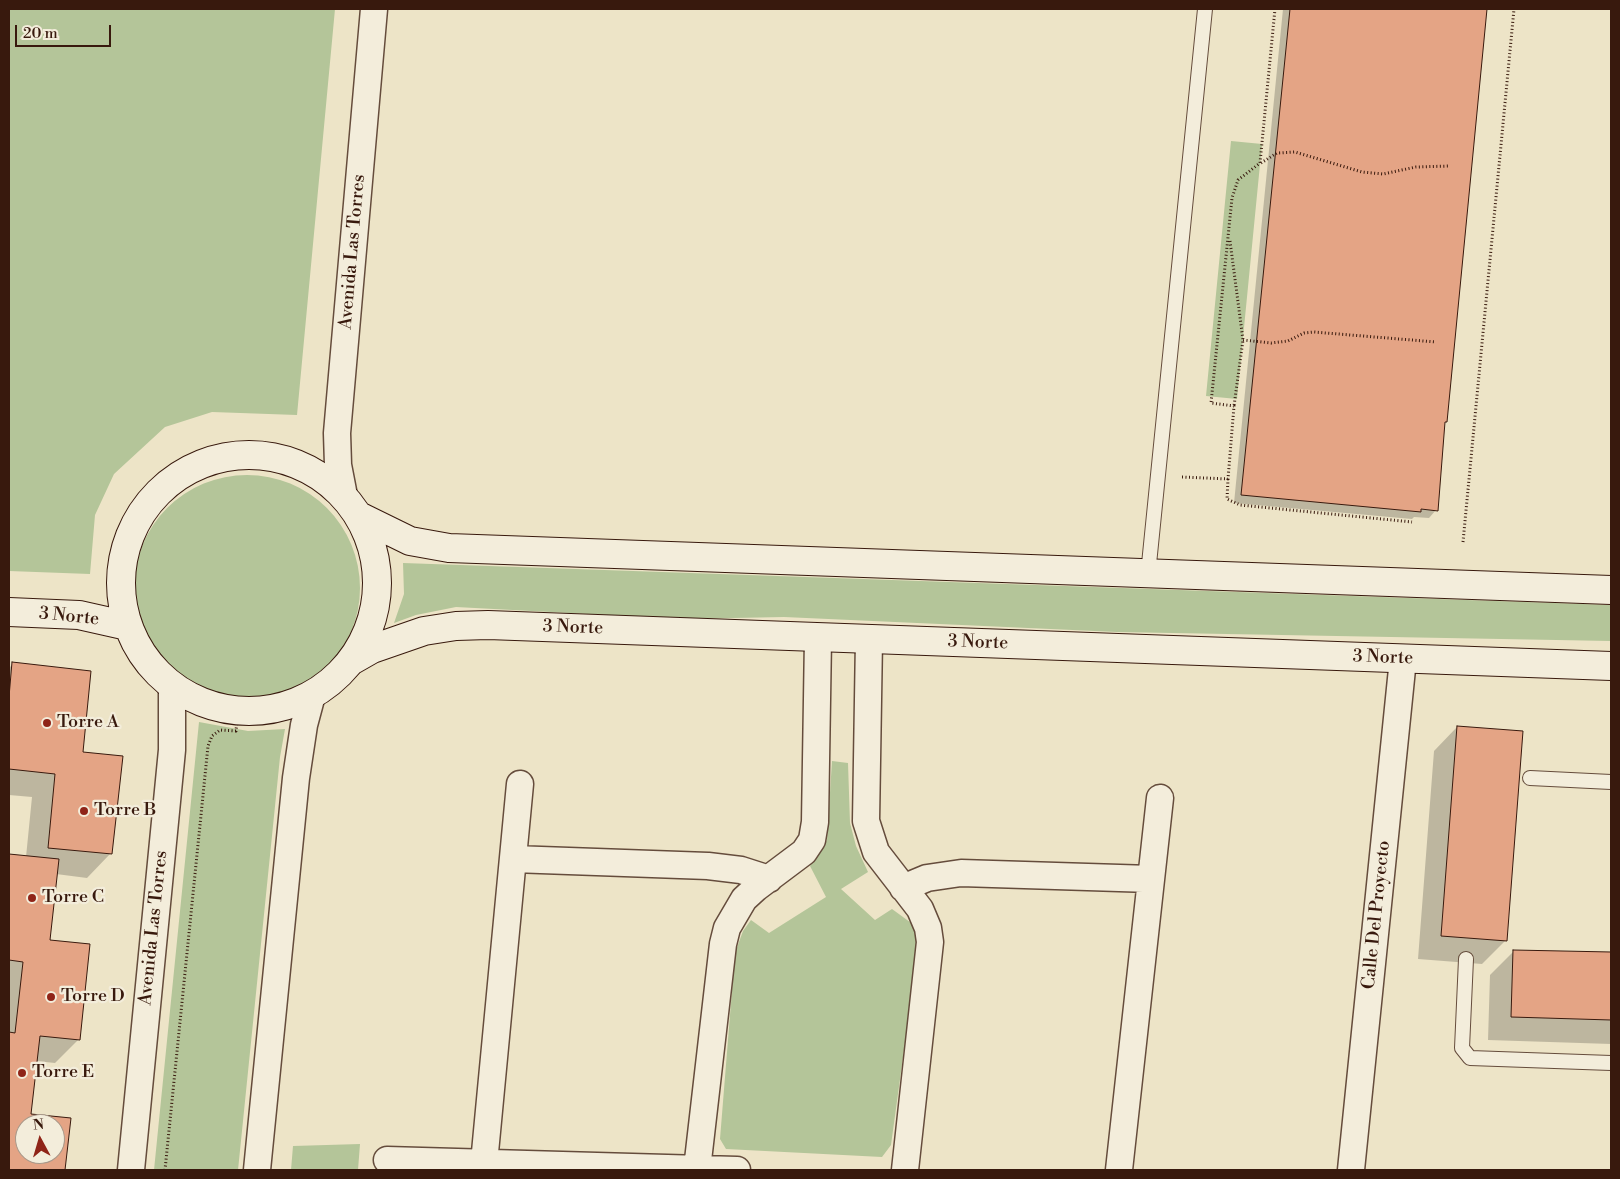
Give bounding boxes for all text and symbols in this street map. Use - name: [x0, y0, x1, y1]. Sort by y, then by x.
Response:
- scale bar: [18, 15, 114, 47]
- text: 20 m: [23, 24, 58, 43]
- street label: Avenida Las Torres: [335, 174, 371, 330]
- street label: 3 Norte: [38, 603, 100, 631]
- street label: 3 Norte: [542, 616, 604, 640]
- street label: 3 Norte: [947, 631, 1009, 655]
- street label: 3 Norte: [1352, 646, 1414, 670]
- place label: Torre A: [57, 712, 119, 734]
- marker: Torre A: [41, 717, 53, 729]
- place label: Torre B: [94, 800, 156, 822]
- marker: Torre B: [78, 805, 90, 817]
- street label: Calle Del Proyecto: [1358, 839, 1396, 991]
- street label: Avenida Las Torres: [135, 850, 173, 1006]
- place label: Torre C: [42, 887, 104, 909]
- marker: Torre C: [26, 892, 38, 904]
- place label: Torre D: [61, 986, 125, 1008]
- marker: Torre D: [45, 991, 57, 1003]
- place label: Torre E: [32, 1062, 94, 1084]
- marker: Torre E: [16, 1067, 28, 1079]
- north arrow: [15, 1114, 65, 1164]
- text: N: [32, 1116, 45, 1135]

